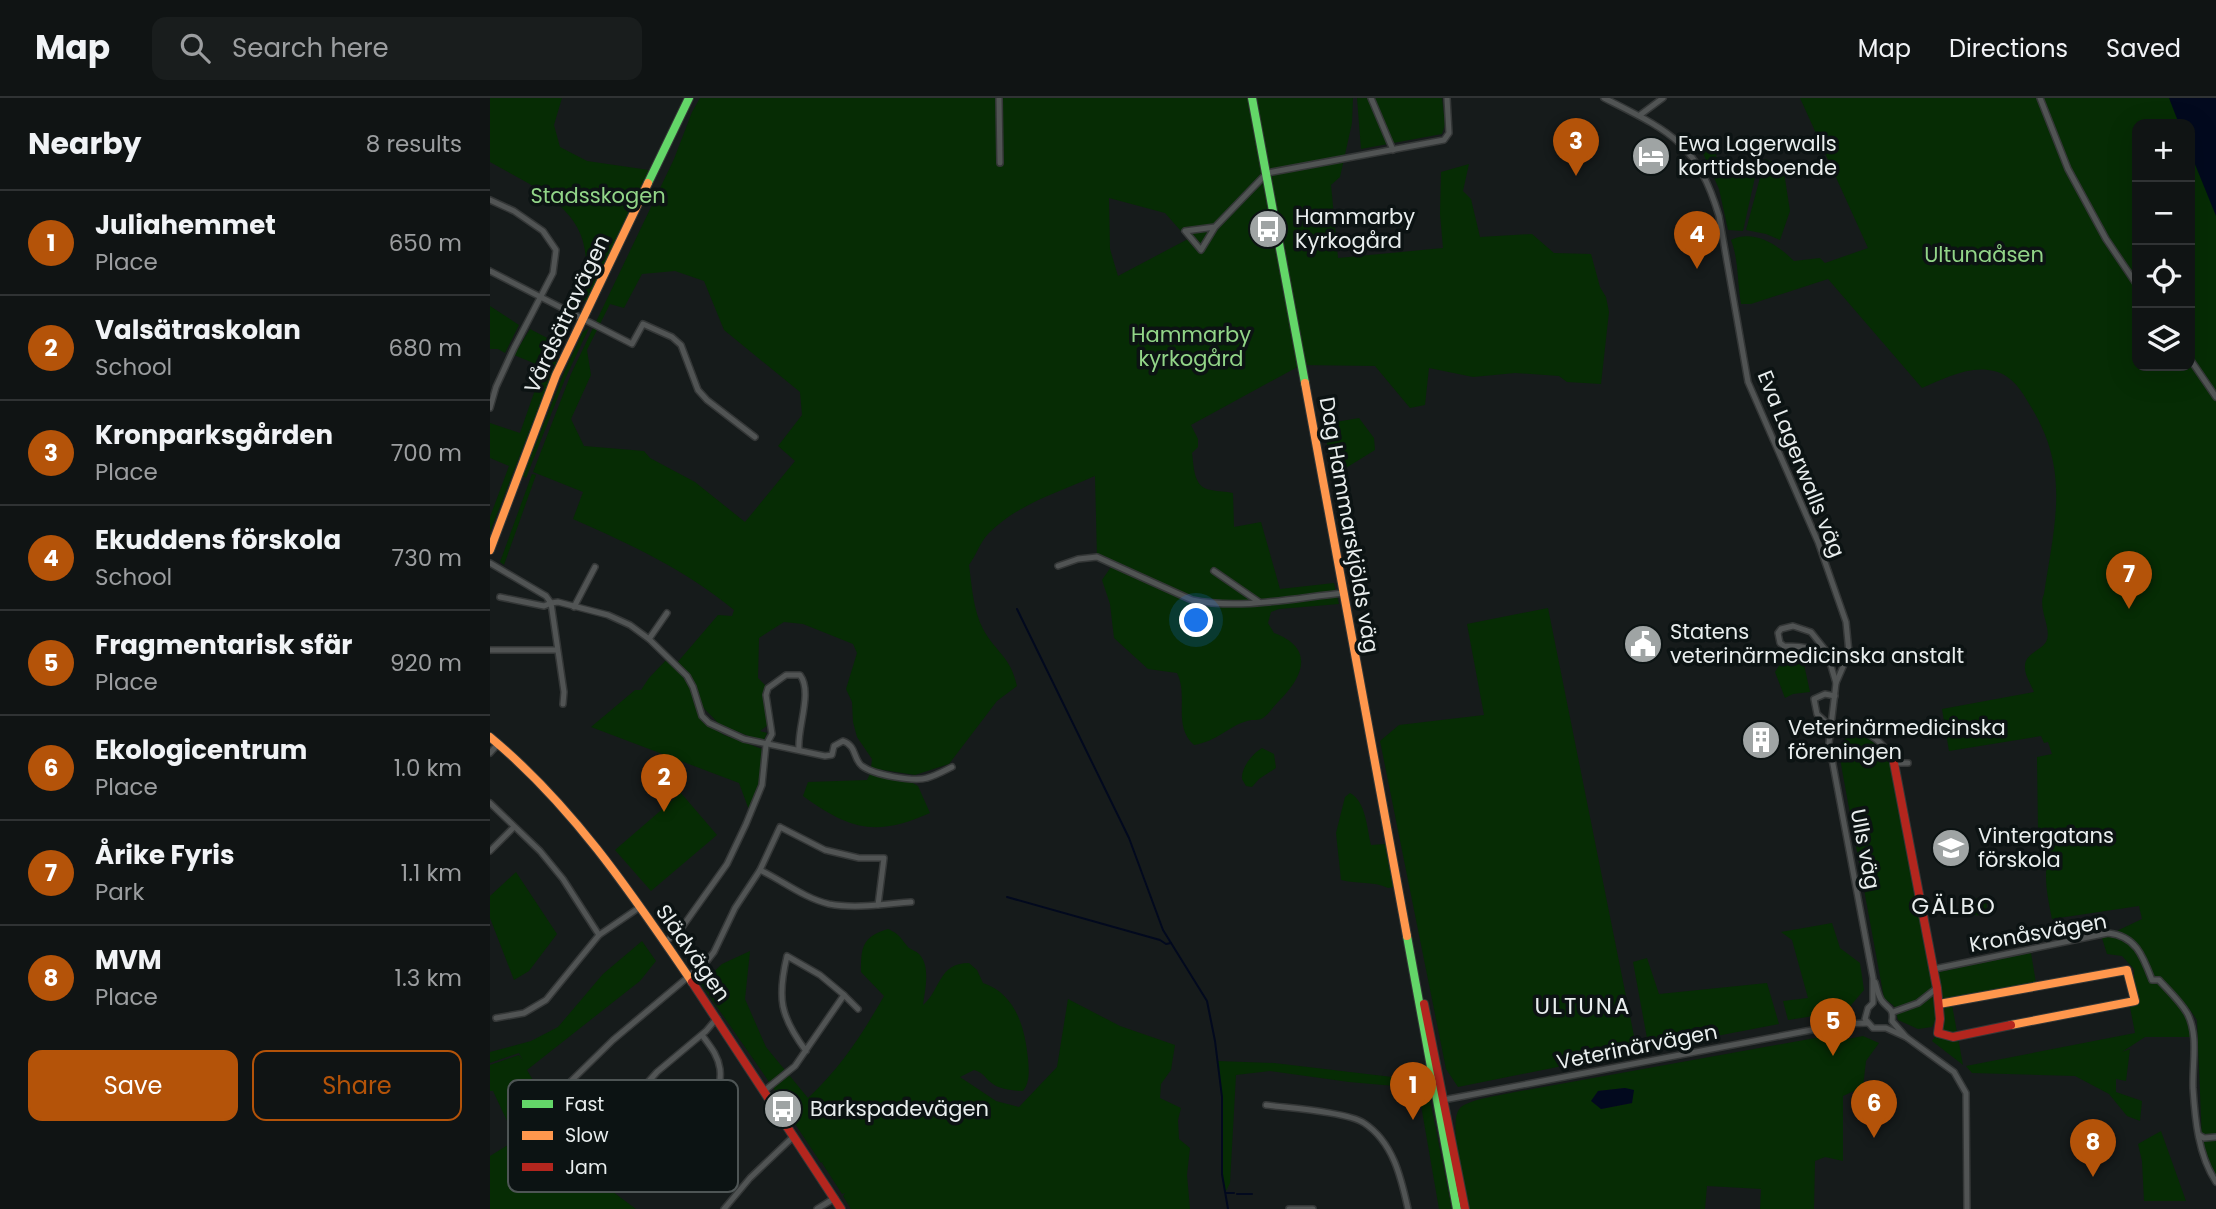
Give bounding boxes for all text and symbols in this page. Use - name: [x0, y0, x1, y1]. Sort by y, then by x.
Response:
- search box: [152, 17, 642, 80]
- text: Map: [35, 24, 110, 71]
- icon: search: [176, 29, 214, 67]
- text: Search here: [232, 30, 389, 66]
- text: Map: [1858, 32, 1911, 65]
- text: Directions: [1949, 32, 2068, 65]
- text: Saved: [2106, 32, 2181, 65]
- pin: 3: [1553, 118, 1599, 176]
- map controls: [2132, 119, 2195, 371]
- button: +: [2132, 119, 2195, 182]
- text: Nearby: [28, 122, 142, 165]
- text: 8 results: [366, 128, 462, 160]
- place label: Ewa Lagerwalls korttidsboende: [1678, 129, 1837, 182]
- hotel icon: Ewa Lagerwalls korttidsboende: [1630, 135, 1672, 177]
- park label: Stadsskogen: [530, 181, 666, 210]
- button: −: [2132, 182, 2195, 245]
- place label: Hammarby Kyrkogård: [1295, 202, 1415, 255]
- text: Juliahemmet: [95, 207, 276, 243]
- bus stop icon: Hammarby Kyrkogård: [1247, 208, 1289, 250]
- pin: 4: [1674, 211, 1720, 269]
- text: 1: [47, 227, 55, 259]
- text: 650 m: [389, 227, 462, 259]
- street label: Vårdsätravägen: [517, 230, 616, 398]
- park label: Ultunaåsen: [1924, 240, 2044, 269]
- button: locate: [2132, 245, 2195, 308]
- text: Place: [95, 246, 158, 278]
- button: layers: [2132, 308, 2195, 371]
- text: Valsätraskolan: [95, 312, 301, 348]
- park label: Hammarby kyrkogård: [1131, 320, 1251, 373]
- text: 2: [44, 332, 58, 364]
- text: 680 m: [389, 332, 462, 364]
- text: School: [95, 351, 172, 383]
- street label: Eva Lagerwalls väg: [1751, 366, 1852, 562]
- street label: Dag Hammarskjölds väg: [1313, 395, 1386, 655]
- text: Kronparksgården: [95, 417, 333, 453]
- text: 3: [44, 437, 58, 469]
- text: 700 m: [391, 437, 462, 469]
- text: Place: [95, 456, 158, 488]
- text: Ekuddens förskola: [95, 522, 341, 558]
- text: 4: [43, 542, 59, 574]
- text: 730 m: [392, 542, 462, 574]
- pin: 7: [2106, 551, 2152, 609]
- text: School: [95, 561, 172, 593]
- your location: [1179, 603, 1213, 637]
- place label: Statens veterinärmedicinska anstalt: [1670, 617, 1964, 670]
- public building icon: Statens veterinärmedicinska anstalt: [1622, 623, 1664, 665]
- text: Fragmentarisk sfär: [95, 627, 352, 663]
- text: 5: [44, 647, 58, 679]
- text: 920 m: [390, 647, 462, 679]
- text: Place: [95, 666, 158, 698]
- place label: Veterinärmedicinska föreningen: [1788, 713, 2006, 766]
- building icon: Veterinärmedicinska föreningen: [1740, 719, 1782, 761]
- text: Ekologicentrum: [95, 732, 307, 768]
- text: 6: [44, 752, 58, 784]
- text: 1.0 km: [394, 752, 462, 784]
- pin: 2: [641, 754, 687, 812]
- text: Place: [95, 771, 158, 803]
- street label: Ulls väg: [1844, 806, 1887, 892]
- place label: Vintergatans förskola: [1978, 821, 2114, 874]
- school or university icon: Vintergatans förskola: [1930, 827, 1972, 869]
- text: Årike Fyris: [95, 837, 235, 873]
- text: 7: [45, 857, 57, 889]
- text: 1.1 km: [401, 857, 462, 889]
- text: Park: [95, 876, 144, 908]
- district label: GÄLBO: [1911, 890, 1997, 922]
- street label: Slädvägen: [649, 898, 738, 1007]
- street label: Kronåsvägen: [1967, 906, 2109, 959]
- text: MVM: [95, 942, 162, 978]
- text: 8: [44, 962, 58, 994]
- text: 1.3 km: [395, 962, 462, 994]
- text: Place: [95, 981, 158, 1013]
- district label: ULTUNA: [1534, 990, 1632, 1022]
- pin: 5: [1810, 998, 1856, 1056]
- street label: Veterinärvägen: [1554, 1017, 1720, 1076]
- button: Save: [28, 1050, 238, 1121]
- button: Share: [252, 1050, 462, 1121]
- pin: 1: [1390, 1062, 1436, 1120]
- legend: [508, 1080, 738, 1192]
- pin: 6: [1851, 1080, 1897, 1138]
- bus stop icon: Barkspadevägen: [762, 1088, 804, 1130]
- text: Fast: [565, 1091, 604, 1118]
- place label: Barkspadevägen: [810, 1094, 989, 1123]
- pin: 8: [2070, 1119, 2116, 1177]
- text: Slow: [565, 1122, 609, 1149]
- text: Jam: [565, 1154, 607, 1181]

